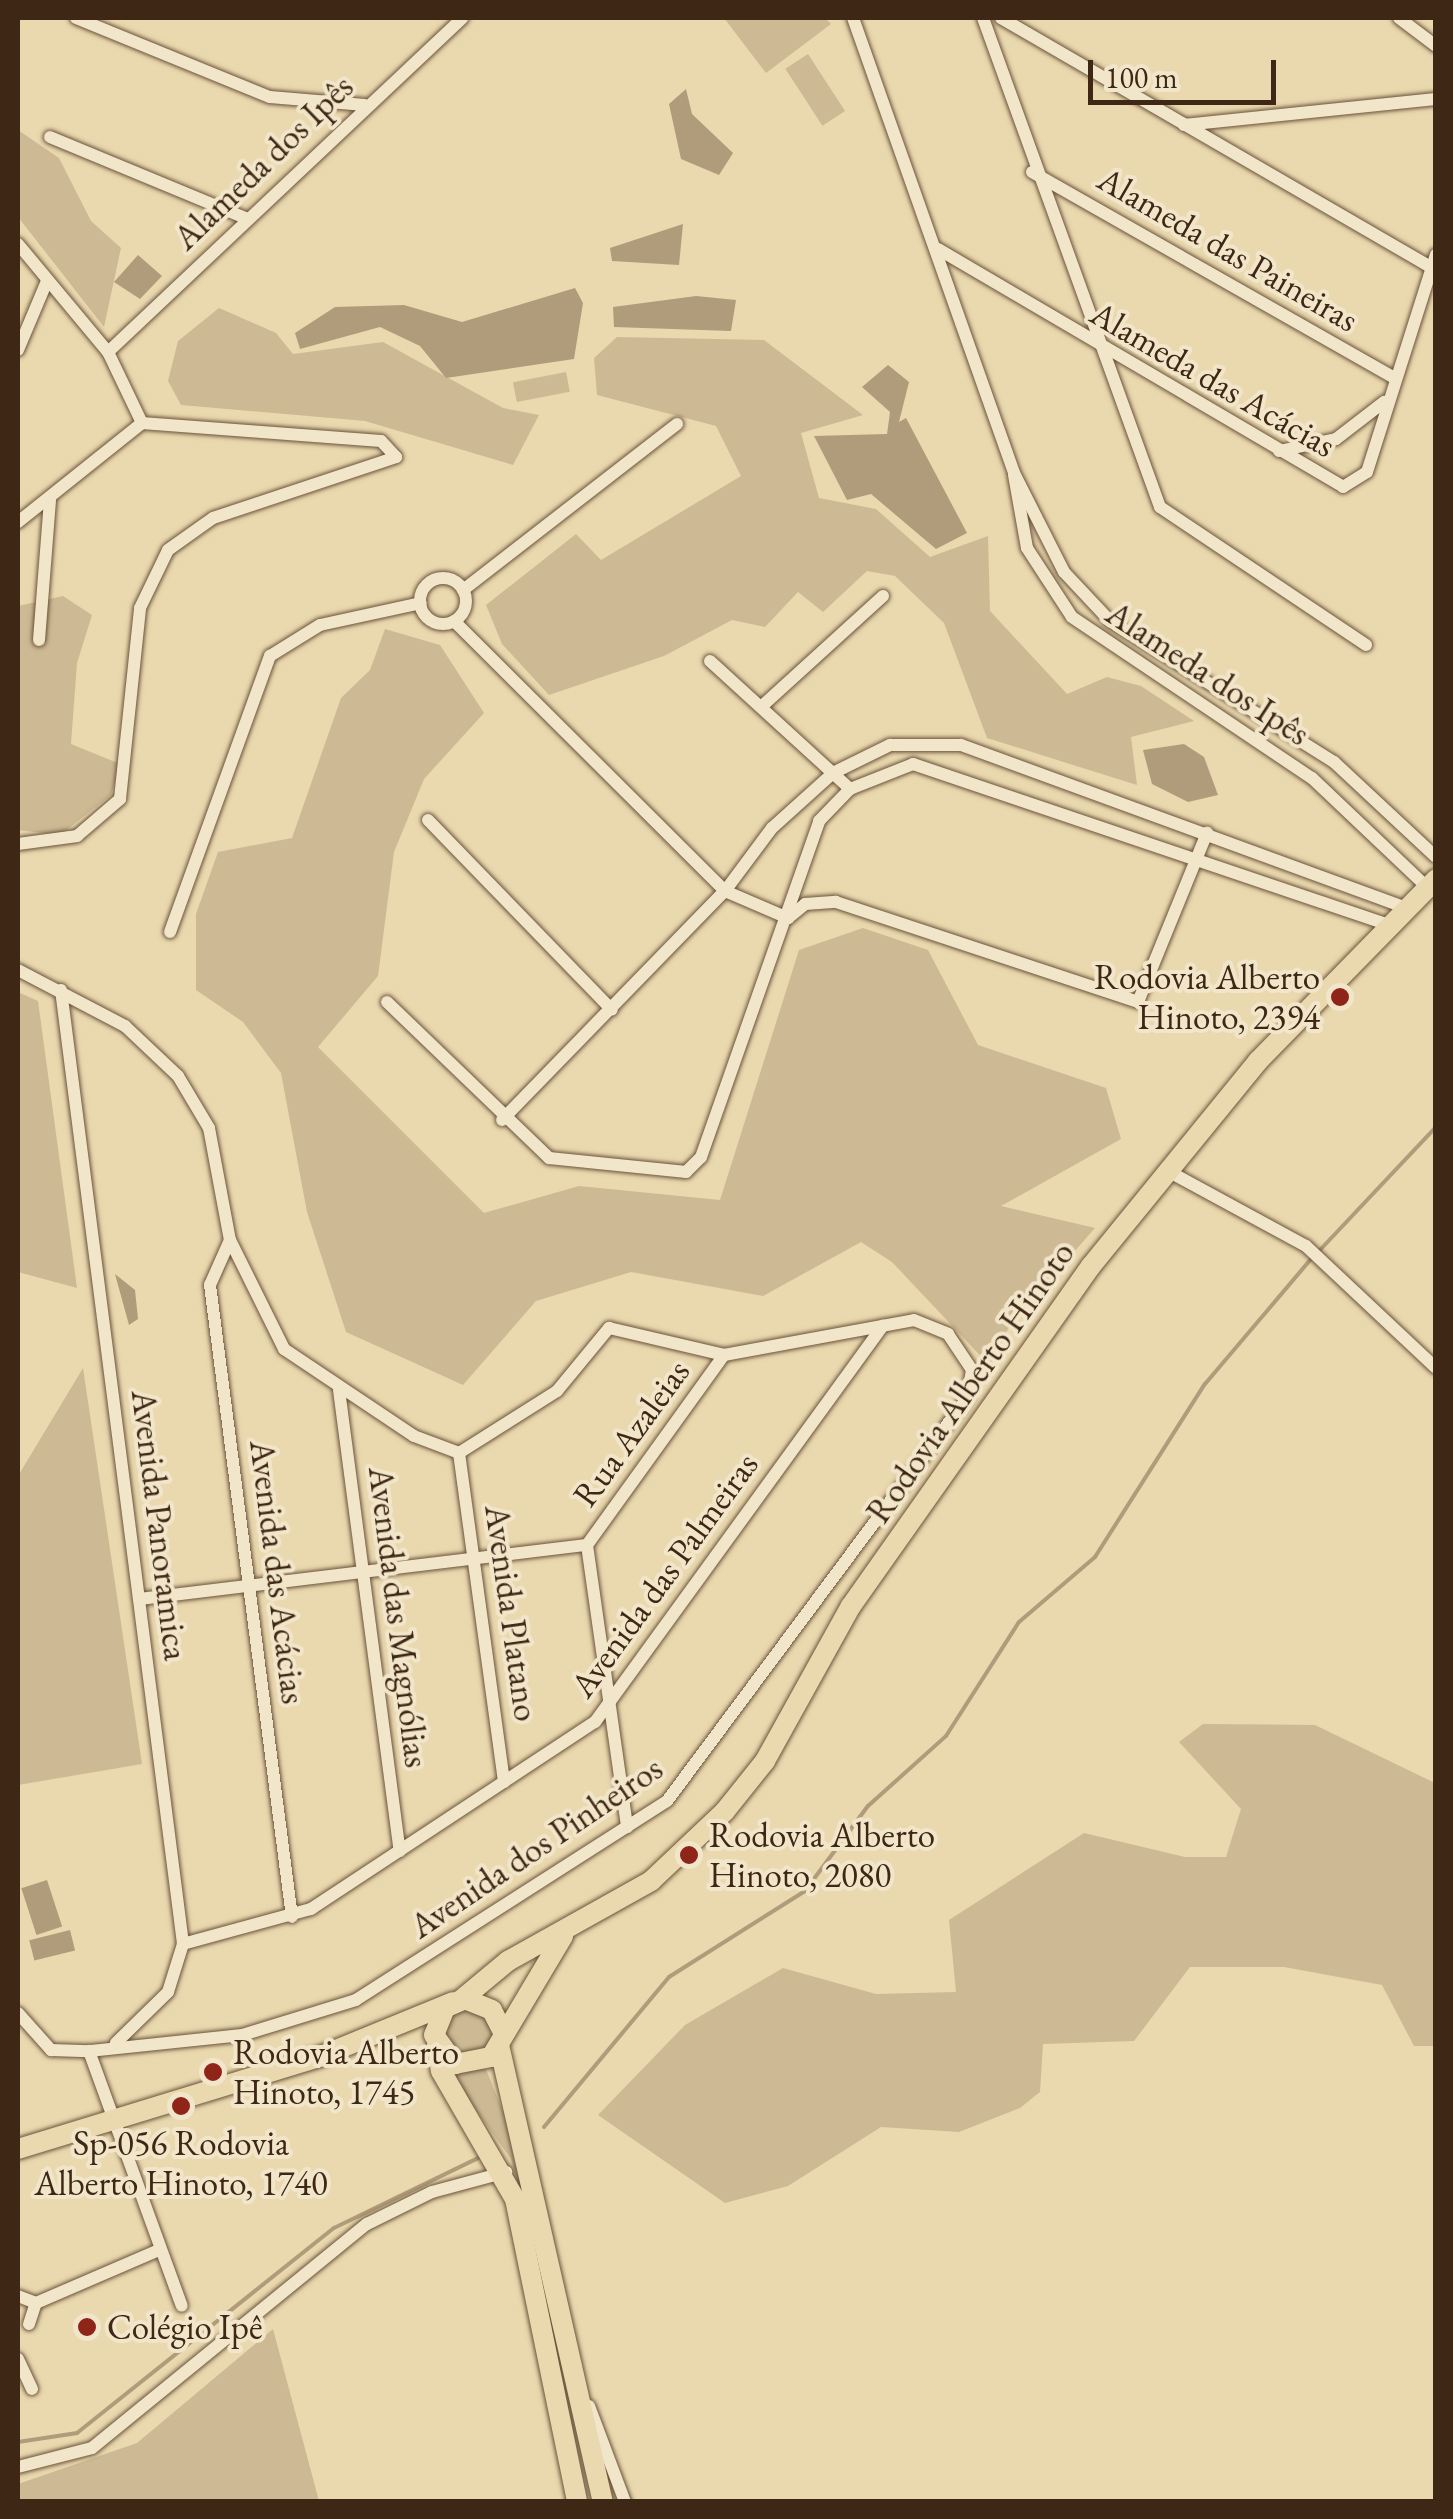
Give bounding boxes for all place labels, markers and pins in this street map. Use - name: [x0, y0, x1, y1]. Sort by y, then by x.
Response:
- place label: Rodovia Alberto Hinoto, 2394: [1094, 956, 1320, 1038]
- marker: Rodovia Alberto Hinoto, 2394: [1329, 986, 1351, 1008]
- place label: Rodovia Alberto Hinoto, 2080: [709, 1814, 935, 1896]
- marker: Rodovia Alberto Hinoto, 2080: [678, 1844, 700, 1866]
- place label: Rodovia Alberto Hinoto, 1745: [233, 2031, 459, 2113]
- marker: Rodovia Alberto Hinoto, 1745: [202, 2061, 224, 2083]
- marker: Sp-056 Rodovia Alberto Hinoto, 1740: [170, 2095, 192, 2117]
- place label: Sp-056 Rodovia Alberto Hinoto, 1740: [34, 2122, 328, 2204]
- place label: Colégio Ipê: [107, 2306, 263, 2348]
- marker: Colégio Ipê: [76, 2316, 98, 2338]

